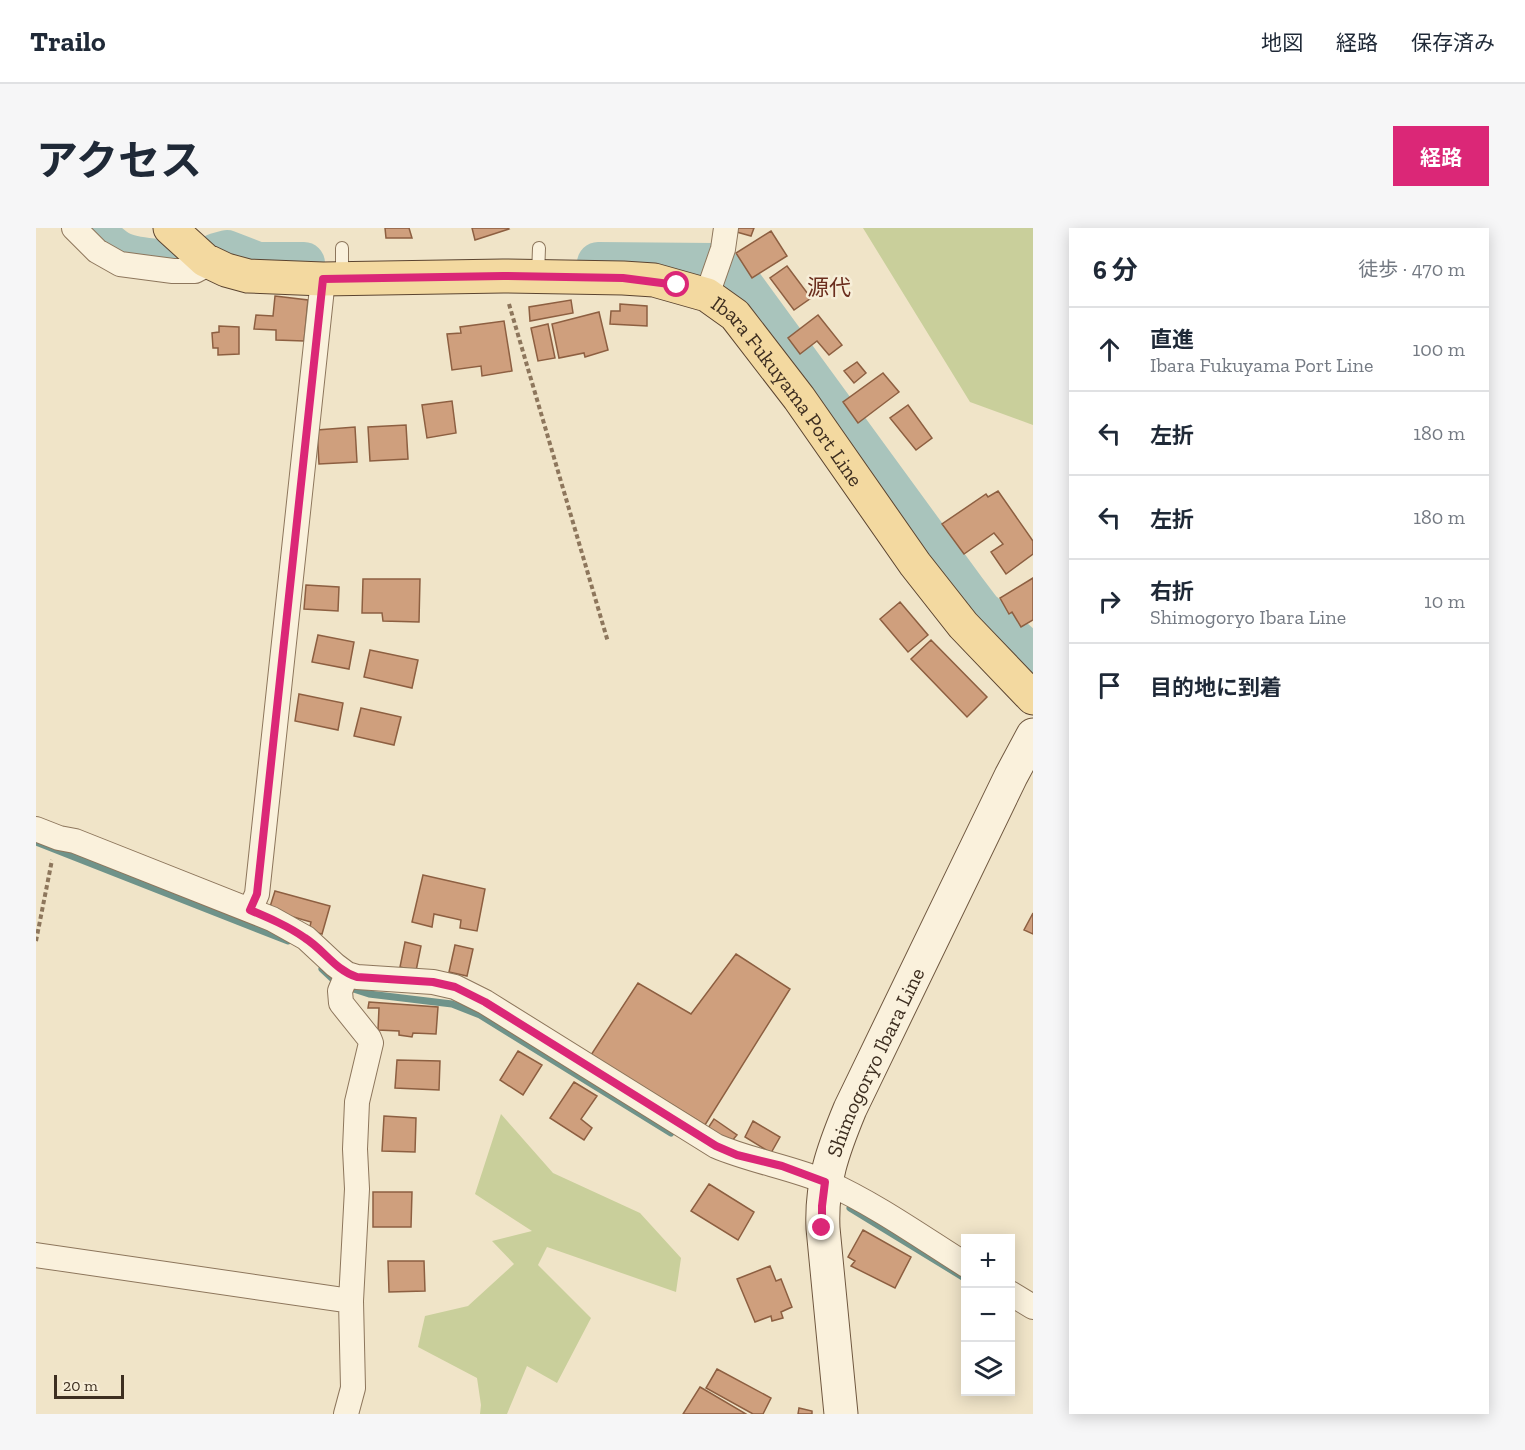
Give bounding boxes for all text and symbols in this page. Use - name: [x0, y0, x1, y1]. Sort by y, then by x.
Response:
- text: Trailo: [30, 25, 106, 58]
- text: 地図: [1261, 30, 1303, 55]
- text: 経路: [1336, 30, 1378, 55]
- text: 保存済み: [1411, 30, 1495, 55]
- button: 経路: [1393, 126, 1489, 186]
- text: アクセス: [36, 135, 202, 186]
- text: 6 分: [1093, 254, 1138, 286]
- text: 徒歩 · 470 m: [1358, 257, 1465, 281]
- route start: [663, 271, 689, 297]
- district label: 源代: [807, 274, 851, 301]
- street label: Ibara Fukuyama Port Line: [707, 290, 869, 491]
- text: 直進: [1150, 326, 1194, 353]
- icon: ahead: [1093, 333, 1126, 366]
- text: 100 m: [1412, 337, 1465, 361]
- text: Ibara Fukuyama Port Line: [1150, 353, 1373, 377]
- icon: left: [1093, 417, 1126, 450]
- text: 180 m: [1413, 421, 1465, 445]
- text: 左折: [1150, 422, 1194, 449]
- icon: left: [1093, 501, 1126, 534]
- text: 180 m: [1413, 505, 1465, 529]
- text: 左折: [1150, 506, 1194, 533]
- text: 右折: [1150, 578, 1194, 605]
- icon: right: [1093, 585, 1126, 618]
- text: 10 m: [1424, 589, 1465, 613]
- text: Shimogoryo Ibara Line: [1150, 605, 1346, 629]
- icon: arrive: [1093, 669, 1126, 702]
- text: 目的地に到着: [1150, 674, 1282, 701]
- street label: Shimogoryo Ibara Line: [821, 963, 929, 1160]
- route end: [808, 1214, 834, 1240]
- map controls: [961, 1234, 1015, 1396]
- button: +: [961, 1234, 1015, 1288]
- button: −: [961, 1288, 1015, 1342]
- button: layers: [961, 1342, 1015, 1396]
- scale bar: [54, 1372, 124, 1400]
- text: 20 m: [63, 1376, 98, 1395]

